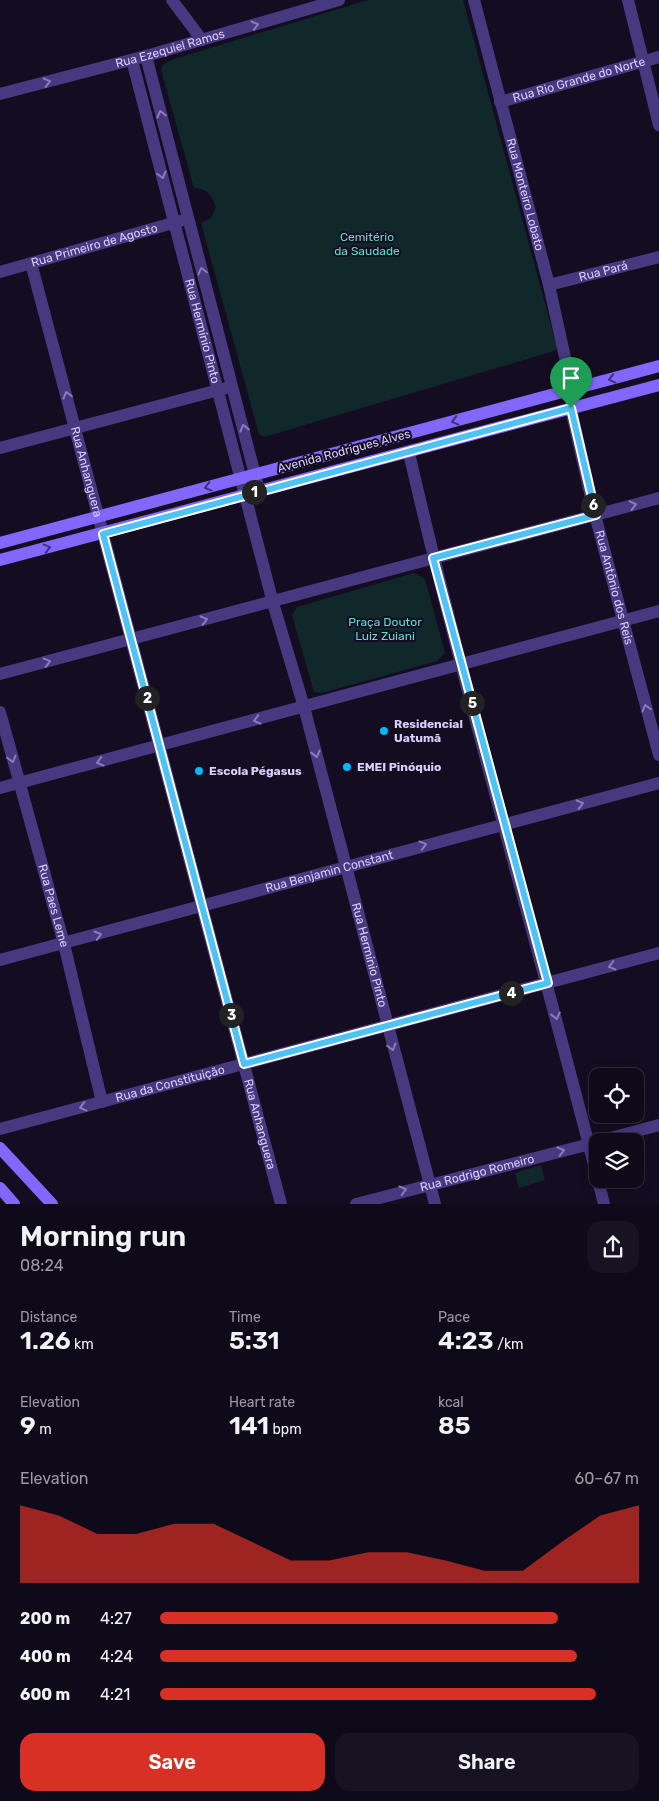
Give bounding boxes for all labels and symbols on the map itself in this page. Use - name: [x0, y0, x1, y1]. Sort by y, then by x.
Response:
- one-way arrow: [250, 20, 259, 31]
- street label: Rua Ezequiel Ramos: [114, 27, 226, 71]
- street label: Rua Rio Grande do Norte: [511, 54, 647, 105]
- one-way arrow: [43, 77, 51, 87]
- one-way arrow: [156, 109, 167, 118]
- street label: Rua Monteiro Lobato: [504, 137, 547, 252]
- one-way arrow: [156, 170, 167, 179]
- street label: Rua Primeiro de Agosto: [29, 221, 159, 270]
- park label: Cemitério da Saudade: [334, 230, 400, 258]
- street label: Rua Pará: [577, 258, 629, 284]
- one-way arrow: [197, 267, 207, 276]
- street label: Rua Hermínio Pinto: [182, 277, 223, 385]
- pin: [550, 357, 592, 408]
- one-way arrow: [608, 373, 616, 383]
- one-way arrow: [63, 391, 73, 399]
- one-way arrow: [451, 415, 459, 426]
- one-way arrow: [239, 423, 250, 432]
- street label: Rua Anhanguera: [68, 425, 105, 519]
- street label: Avenida Rodrigues Alves: [276, 427, 412, 475]
- pin: 1: [242, 480, 266, 504]
- one-way arrow: [205, 482, 213, 492]
- pin: 6: [580, 492, 606, 518]
- one-way arrow: [628, 500, 637, 511]
- street label: Rua Antônio dos Reis: [592, 529, 636, 646]
- one-way arrow: [43, 543, 52, 554]
- one-way arrow: [200, 615, 209, 626]
- park label: Praça Doutor Luiz Zuiani: [348, 615, 422, 643]
- one-way arrow: [43, 657, 51, 667]
- pin: 2: [134, 686, 160, 710]
- pin: 5: [460, 690, 484, 716]
- one-way arrow: [642, 704, 652, 713]
- one-way arrow: [253, 714, 261, 724]
- place label: Residencial Uatumã: [394, 717, 463, 745]
- marker: Residencial Uatumã: [378, 725, 390, 737]
- one-way arrow: [310, 750, 321, 759]
- one-way arrow: [6, 755, 17, 764]
- one-way arrow: [96, 756, 104, 766]
- place label: EMEI Pinóquio: [357, 760, 441, 774]
- marker: EMEI Pinóquio: [341, 761, 353, 773]
- place label: Escola Pégasus: [209, 764, 302, 778]
- marker: Escola Pégasus: [193, 765, 205, 777]
- one-way arrow: [576, 799, 584, 809]
- one-way arrow: [419, 841, 427, 851]
- street label: Rua Benjamin Constant: [264, 848, 395, 895]
- street label: Rua Paes Leme: [35, 863, 72, 949]
- street label: Rua Hermínio Pinto: [349, 901, 390, 1009]
- one-way arrow: [93, 930, 102, 940]
- one-way arrow: [608, 960, 616, 970]
- pin: 4: [498, 980, 524, 1006]
- pin: 3: [218, 1002, 244, 1028]
- one-way arrow: [550, 1012, 561, 1021]
- one-way arrow: [387, 1043, 397, 1051]
- street label: Rua da Constituição: [114, 1062, 226, 1105]
- street label: Rua Anhanguera: [241, 1077, 279, 1171]
- one-way arrow: [78, 1101, 87, 1112]
- one-way arrow: [556, 1146, 565, 1157]
- street label: Rua Rodrigo Romeiro: [419, 1152, 536, 1194]
- one-way arrow: [398, 1186, 406, 1196]

